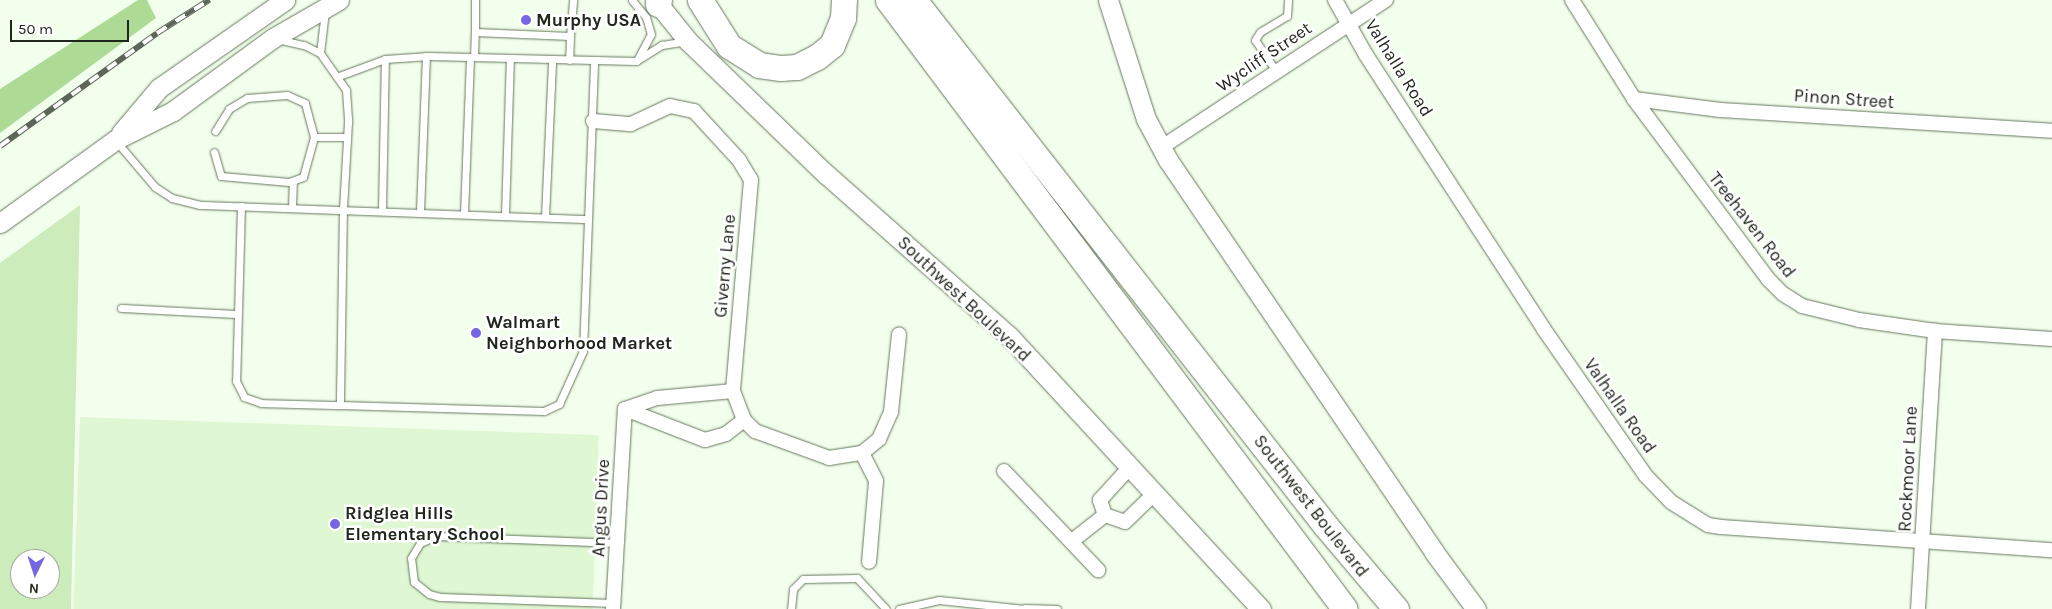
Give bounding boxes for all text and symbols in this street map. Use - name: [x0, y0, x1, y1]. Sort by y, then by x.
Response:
- place label: Murphy USA: [536, 9, 641, 31]
- scale bar: [12, 10, 131, 42]
- marker: Murphy USA: [520, 14, 532, 26]
- street label: Valhalla Road: [1360, 15, 1438, 121]
- street label: Wycliff Street: [1212, 17, 1316, 97]
- text: 50 m: [18, 20, 53, 38]
- street label: Pinon Street: [1793, 85, 1895, 113]
- street label: Treehaven Road: [1704, 168, 1800, 282]
- street label: Giverny Lane: [710, 213, 740, 319]
- street label: Southwest Boulevard: [893, 232, 1035, 366]
- place label: Walmart Neighborhood Market: [486, 312, 672, 354]
- marker: Walmart Neighborhood Market: [470, 327, 482, 339]
- street label: Valhalla Road: [1579, 354, 1661, 458]
- street label: Rockmoor Lane: [1894, 406, 1922, 532]
- street label: Southwest Boulevard: [1249, 431, 1373, 581]
- street label: Angus Drive: [588, 458, 614, 558]
- place label: Ridglea Hills Elementary School: [345, 503, 505, 546]
- marker: Ridglea Hills Elementary School: [329, 518, 341, 530]
- north arrow: [10, 549, 60, 599]
- text: N: [28, 580, 40, 597]

